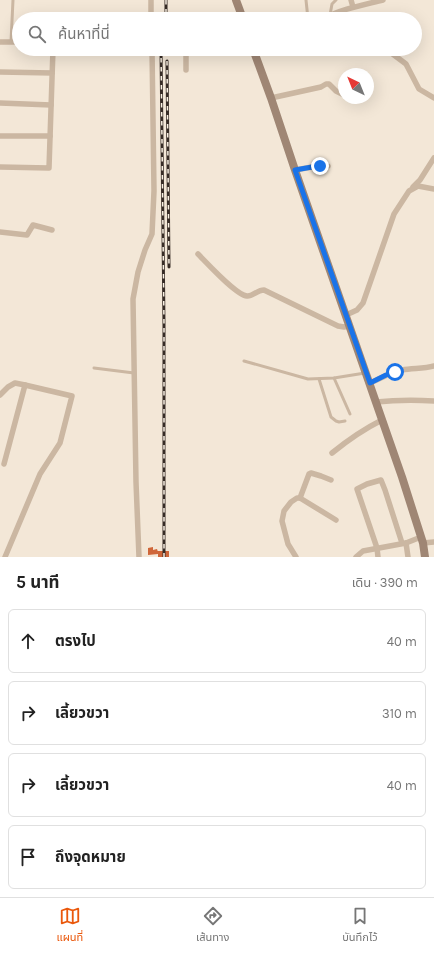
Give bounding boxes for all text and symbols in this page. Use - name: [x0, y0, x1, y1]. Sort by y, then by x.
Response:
- search box: [12, 12, 422, 56]
- icon: search: [26, 23, 48, 45]
- text: ค้นหาที่นี่: [58, 25, 110, 43]
- north arrow: [338, 68, 374, 104]
- route end: [311, 157, 329, 175]
- route start: [386, 363, 404, 381]
- text: 5 นาที: [16, 572, 60, 592]
- text: เดิน · 390 m: [352, 575, 418, 590]
- icon: ahead: [17, 630, 39, 652]
- text: ตรงไป: [55, 632, 96, 650]
- text: 40 m: [387, 634, 417, 649]
- icon: right: [17, 702, 39, 724]
- text: เลี้ยวขวา: [55, 704, 109, 722]
- text: 310 m: [382, 706, 417, 721]
- icon: right: [17, 774, 39, 796]
- text: เลี้ยวขวา: [55, 776, 109, 794]
- text: 40 m: [387, 778, 417, 793]
- icon: arrive: [17, 846, 39, 868]
- text: ถึงจุดหมาย: [55, 848, 126, 866]
- tab: แผนที่: [56, 905, 83, 946]
- tab: เส้นทาง: [196, 905, 229, 946]
- tab: บันทึกไว้: [342, 905, 378, 946]

